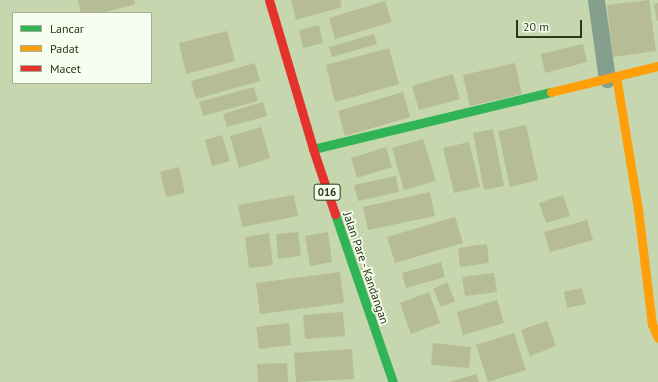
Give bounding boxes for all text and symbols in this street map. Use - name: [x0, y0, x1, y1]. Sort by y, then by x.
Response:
- legend: [12, 12, 152, 84]
- scale bar: [518, 12, 584, 38]
- text: 20 m: [523, 19, 549, 34]
- text: Lancar: [50, 21, 84, 36]
- text: Padat: [50, 41, 79, 56]
- text: Macet: [50, 61, 81, 76]
- road number: 016: [313, 183, 341, 201]
- street label: Jalan Pare - Kandangan: [340, 209, 392, 327]

